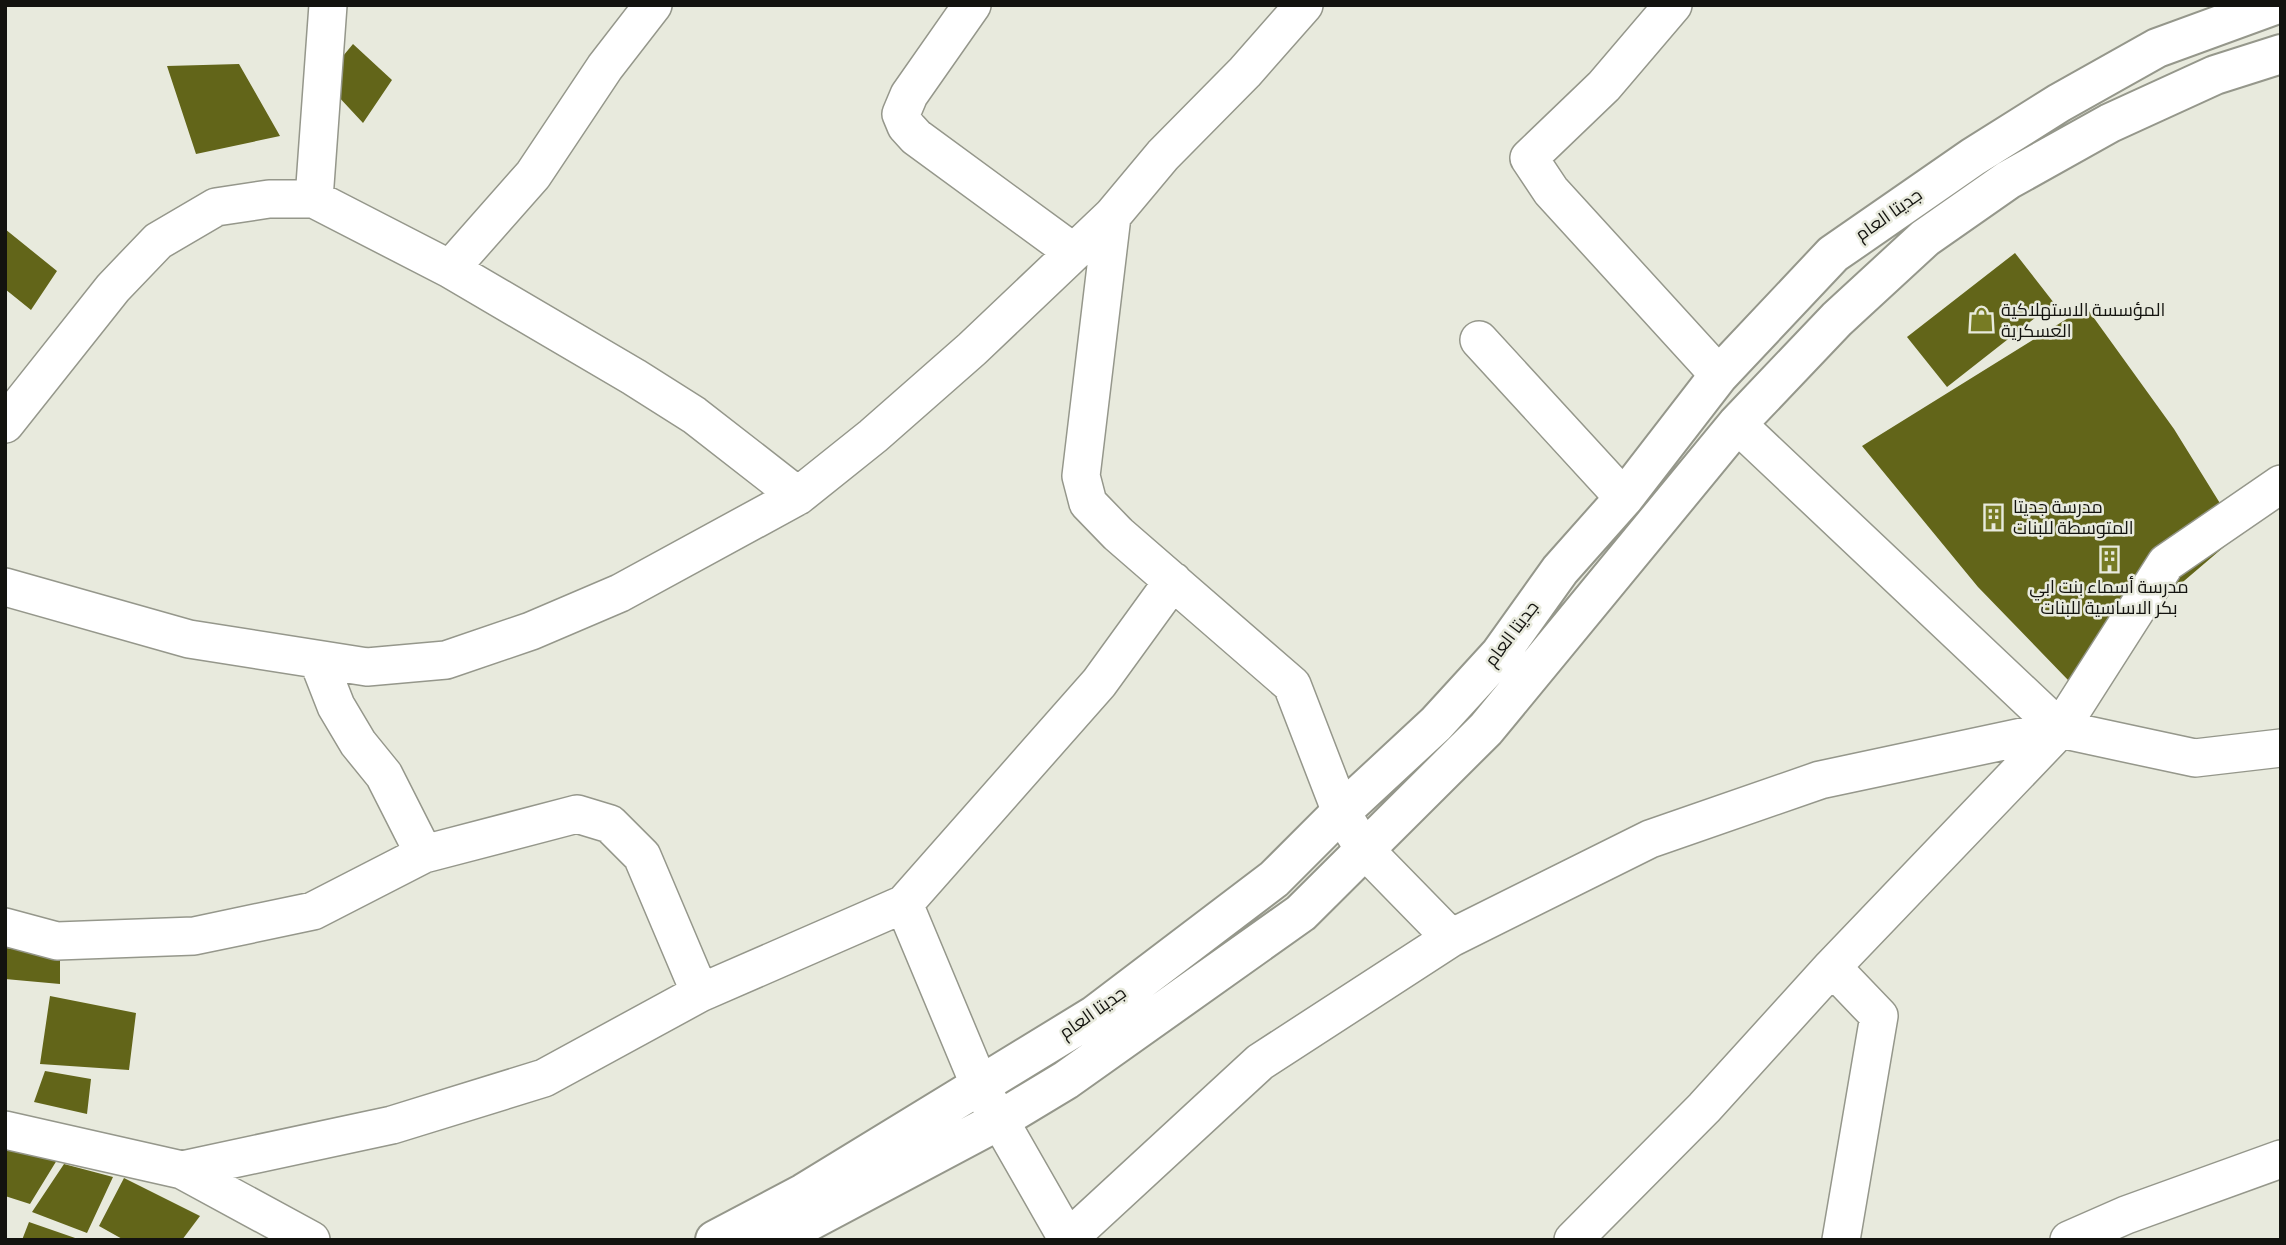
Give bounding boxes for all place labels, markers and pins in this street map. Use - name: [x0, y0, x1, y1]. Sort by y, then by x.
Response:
- place label: المؤسسة الاستهلاكية العسكرية: [2001, 298, 2165, 344]
- shop icon: المؤسسة الاستهلاكية العسكرية: [1967, 306, 1995, 334]
- place label: مدرسة جديتا المتوسطة للبنات: [2013, 495, 2134, 541]
- building icon: مدرسة جديتا المتوسطة للبنات: [1979, 503, 2007, 531]
- building icon: مدرسة أسماء بنت ابي بكر الاساسية للبنات: [2095, 546, 2123, 574]
- place label: مدرسة أسماء بنت ابي بكر الاساسية للبنات: [2029, 575, 2189, 621]

